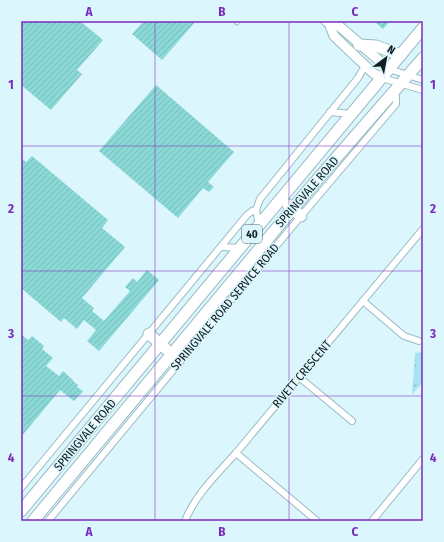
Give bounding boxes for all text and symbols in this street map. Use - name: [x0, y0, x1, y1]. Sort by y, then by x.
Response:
- text: A: [84, 4, 93, 19]
- text: B: [218, 4, 226, 19]
- text: C: [352, 4, 359, 19]
- north arrow: [366, 38, 406, 78]
- text: N: [385, 43, 397, 57]
- text: 1: [8, 77, 14, 92]
- text: 1: [430, 77, 436, 92]
- street label: SPRINGVALE ROAD: [272, 154, 342, 230]
- text: 2: [7, 201, 14, 216]
- text: 2: [429, 201, 436, 216]
- road number: 40: [242, 225, 262, 243]
- street label: SPRINGVALE ROAD SERVICE ROAD: [168, 241, 282, 373]
- text: 3: [7, 326, 14, 341]
- text: 3: [429, 326, 436, 341]
- street label: RIVETT CRESCENT: [270, 337, 335, 411]
- street label: SPRINGVALE ROAD: [51, 396, 119, 474]
- text: 4: [8, 450, 15, 465]
- text: 4: [430, 450, 437, 465]
- text: A: [84, 524, 93, 539]
- text: B: [218, 524, 226, 539]
- text: C: [352, 524, 359, 539]

